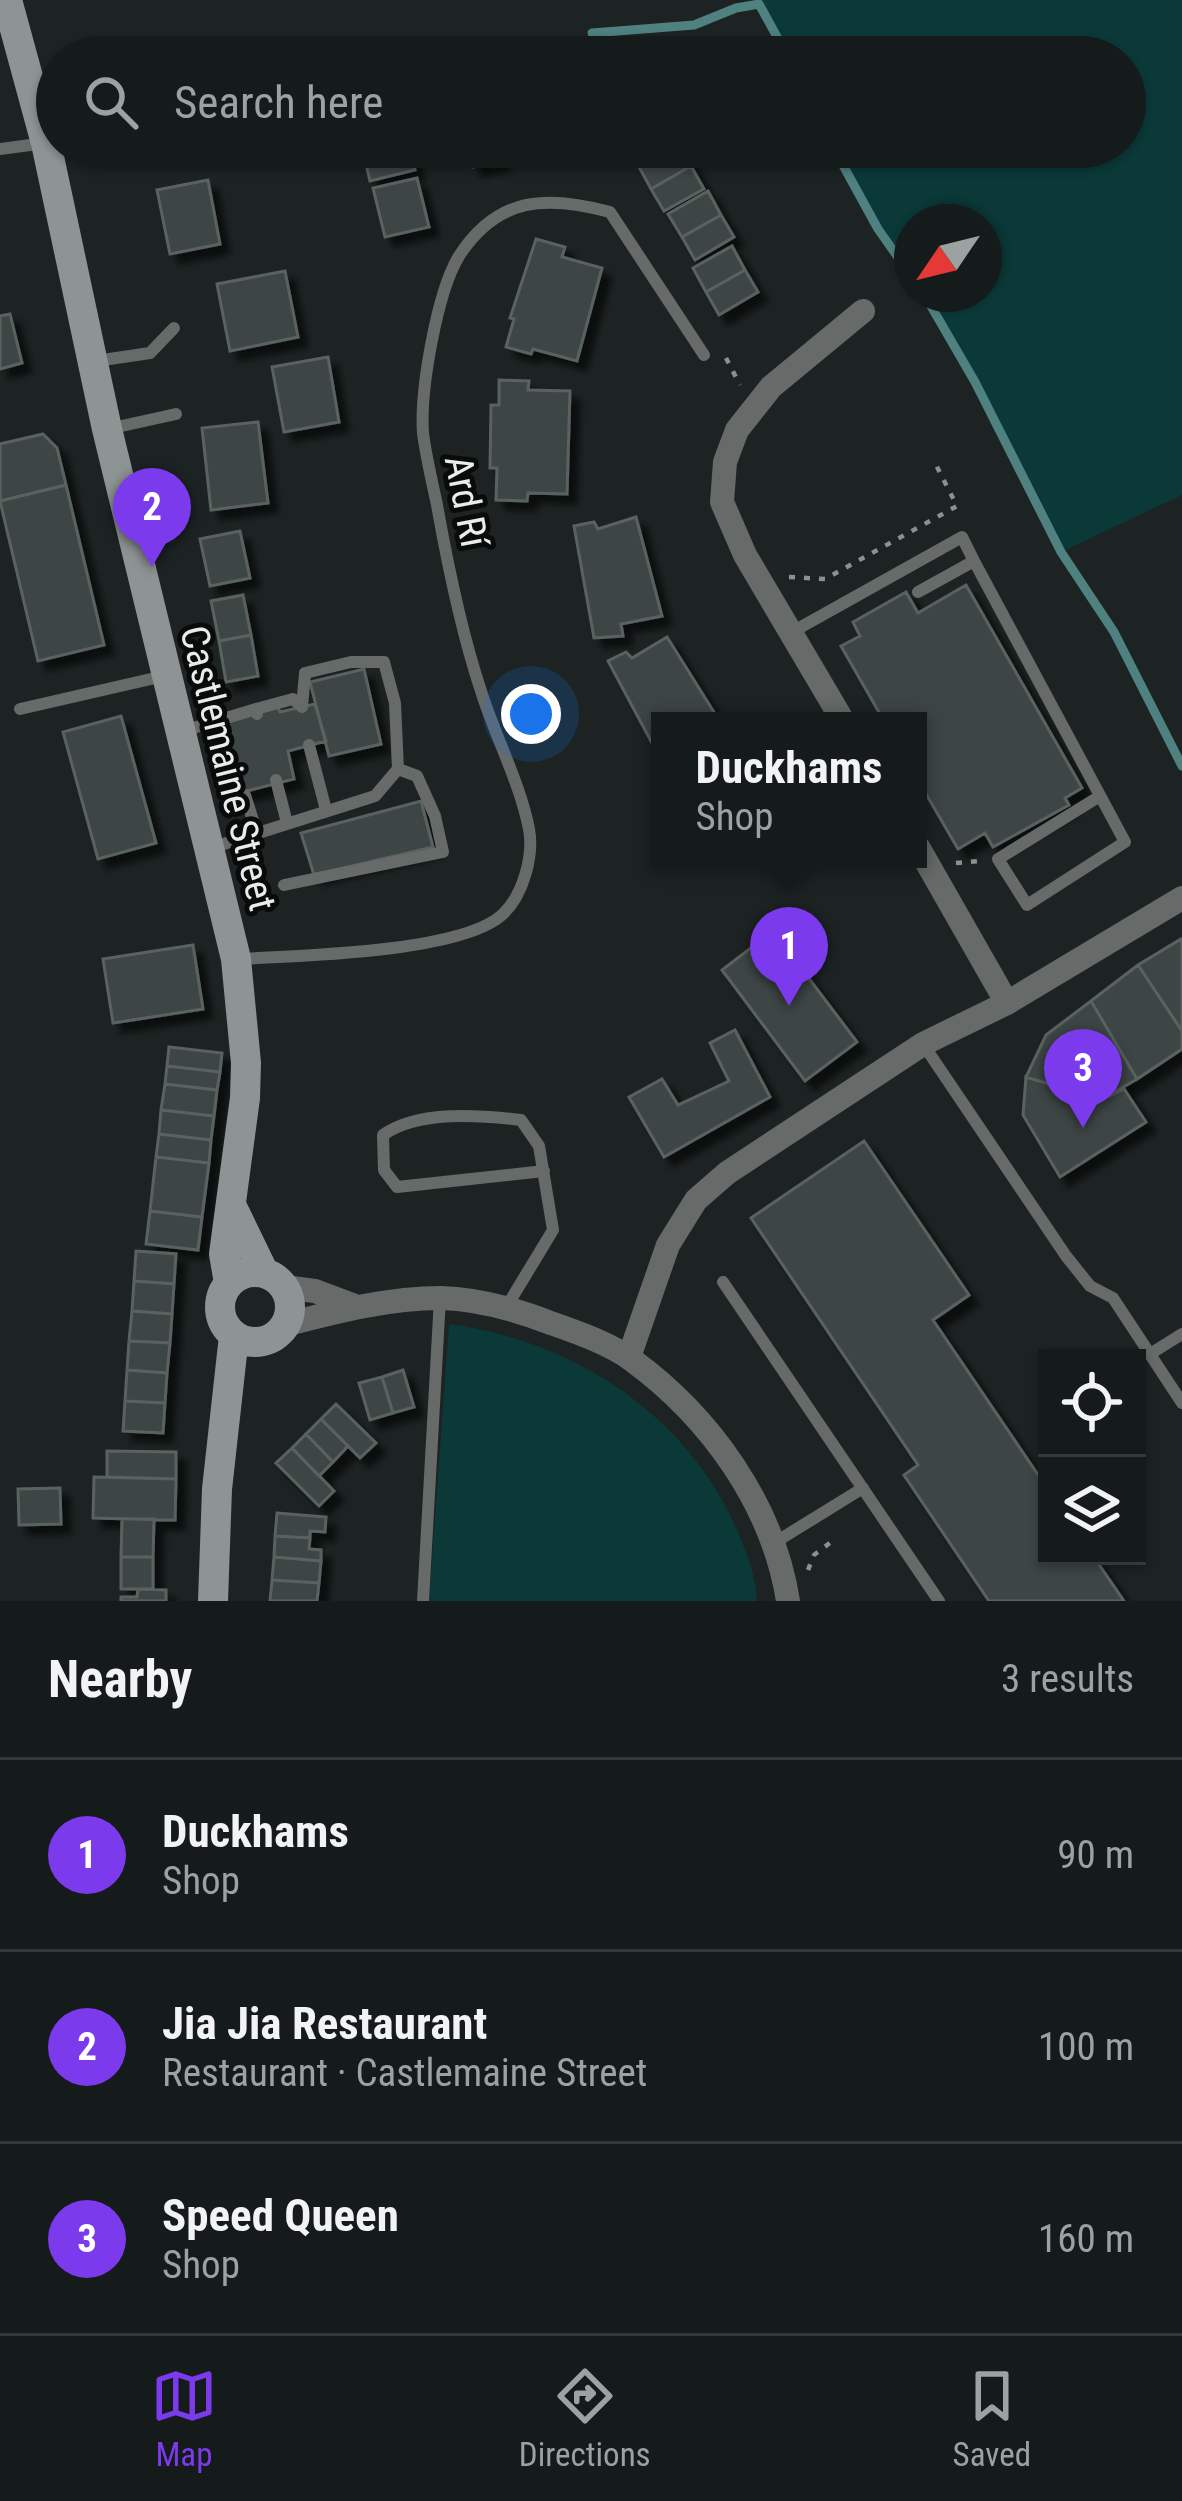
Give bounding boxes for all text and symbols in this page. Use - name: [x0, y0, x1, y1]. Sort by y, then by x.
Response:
- search box: [36, 36, 1146, 168]
- icon: search: [78, 69, 144, 135]
- text: Search here: [174, 76, 383, 129]
- north arrow: [894, 204, 1002, 312]
- street label: Ard Rí: [435, 452, 498, 553]
- pin: 2: [113, 468, 191, 567]
- street label: Castlemaine Street: [170, 621, 286, 915]
- your location: [501, 684, 561, 744]
- popup: [651, 712, 927, 868]
- text: Duckhams: [696, 741, 882, 794]
- text: Shop: [696, 794, 773, 840]
- pin: 1: [750, 907, 828, 1006]
- pin: 3: [1044, 1029, 1122, 1128]
- map controls: [1038, 1349, 1146, 1565]
- button: locate: [1038, 1349, 1146, 1457]
- button: layers: [1038, 1457, 1146, 1565]
- text: Nearby: [48, 1650, 192, 1709]
- text: 3 results: [1001, 1656, 1134, 1702]
- text: Duckhams: [162, 1805, 349, 1858]
- text: 1: [77, 1832, 97, 1878]
- text: 90 m: [1057, 1832, 1134, 1878]
- text: Shop: [162, 1858, 240, 1904]
- text: Jia Jia Restaurant: [162, 1997, 487, 2050]
- text: 2: [77, 2024, 97, 2070]
- text: 100 m: [1038, 2024, 1134, 2070]
- text: Restaurant · Castlemaine Street: [162, 2050, 647, 2096]
- text: Speed Queen: [162, 2189, 399, 2242]
- text: 3: [77, 2216, 97, 2262]
- text: 160 m: [1038, 2216, 1134, 2262]
- text: Shop: [162, 2242, 240, 2288]
- tab: Map: [151, 2363, 217, 2474]
- tab: Directions: [519, 2363, 651, 2474]
- tab: Saved: [953, 2363, 1031, 2474]

